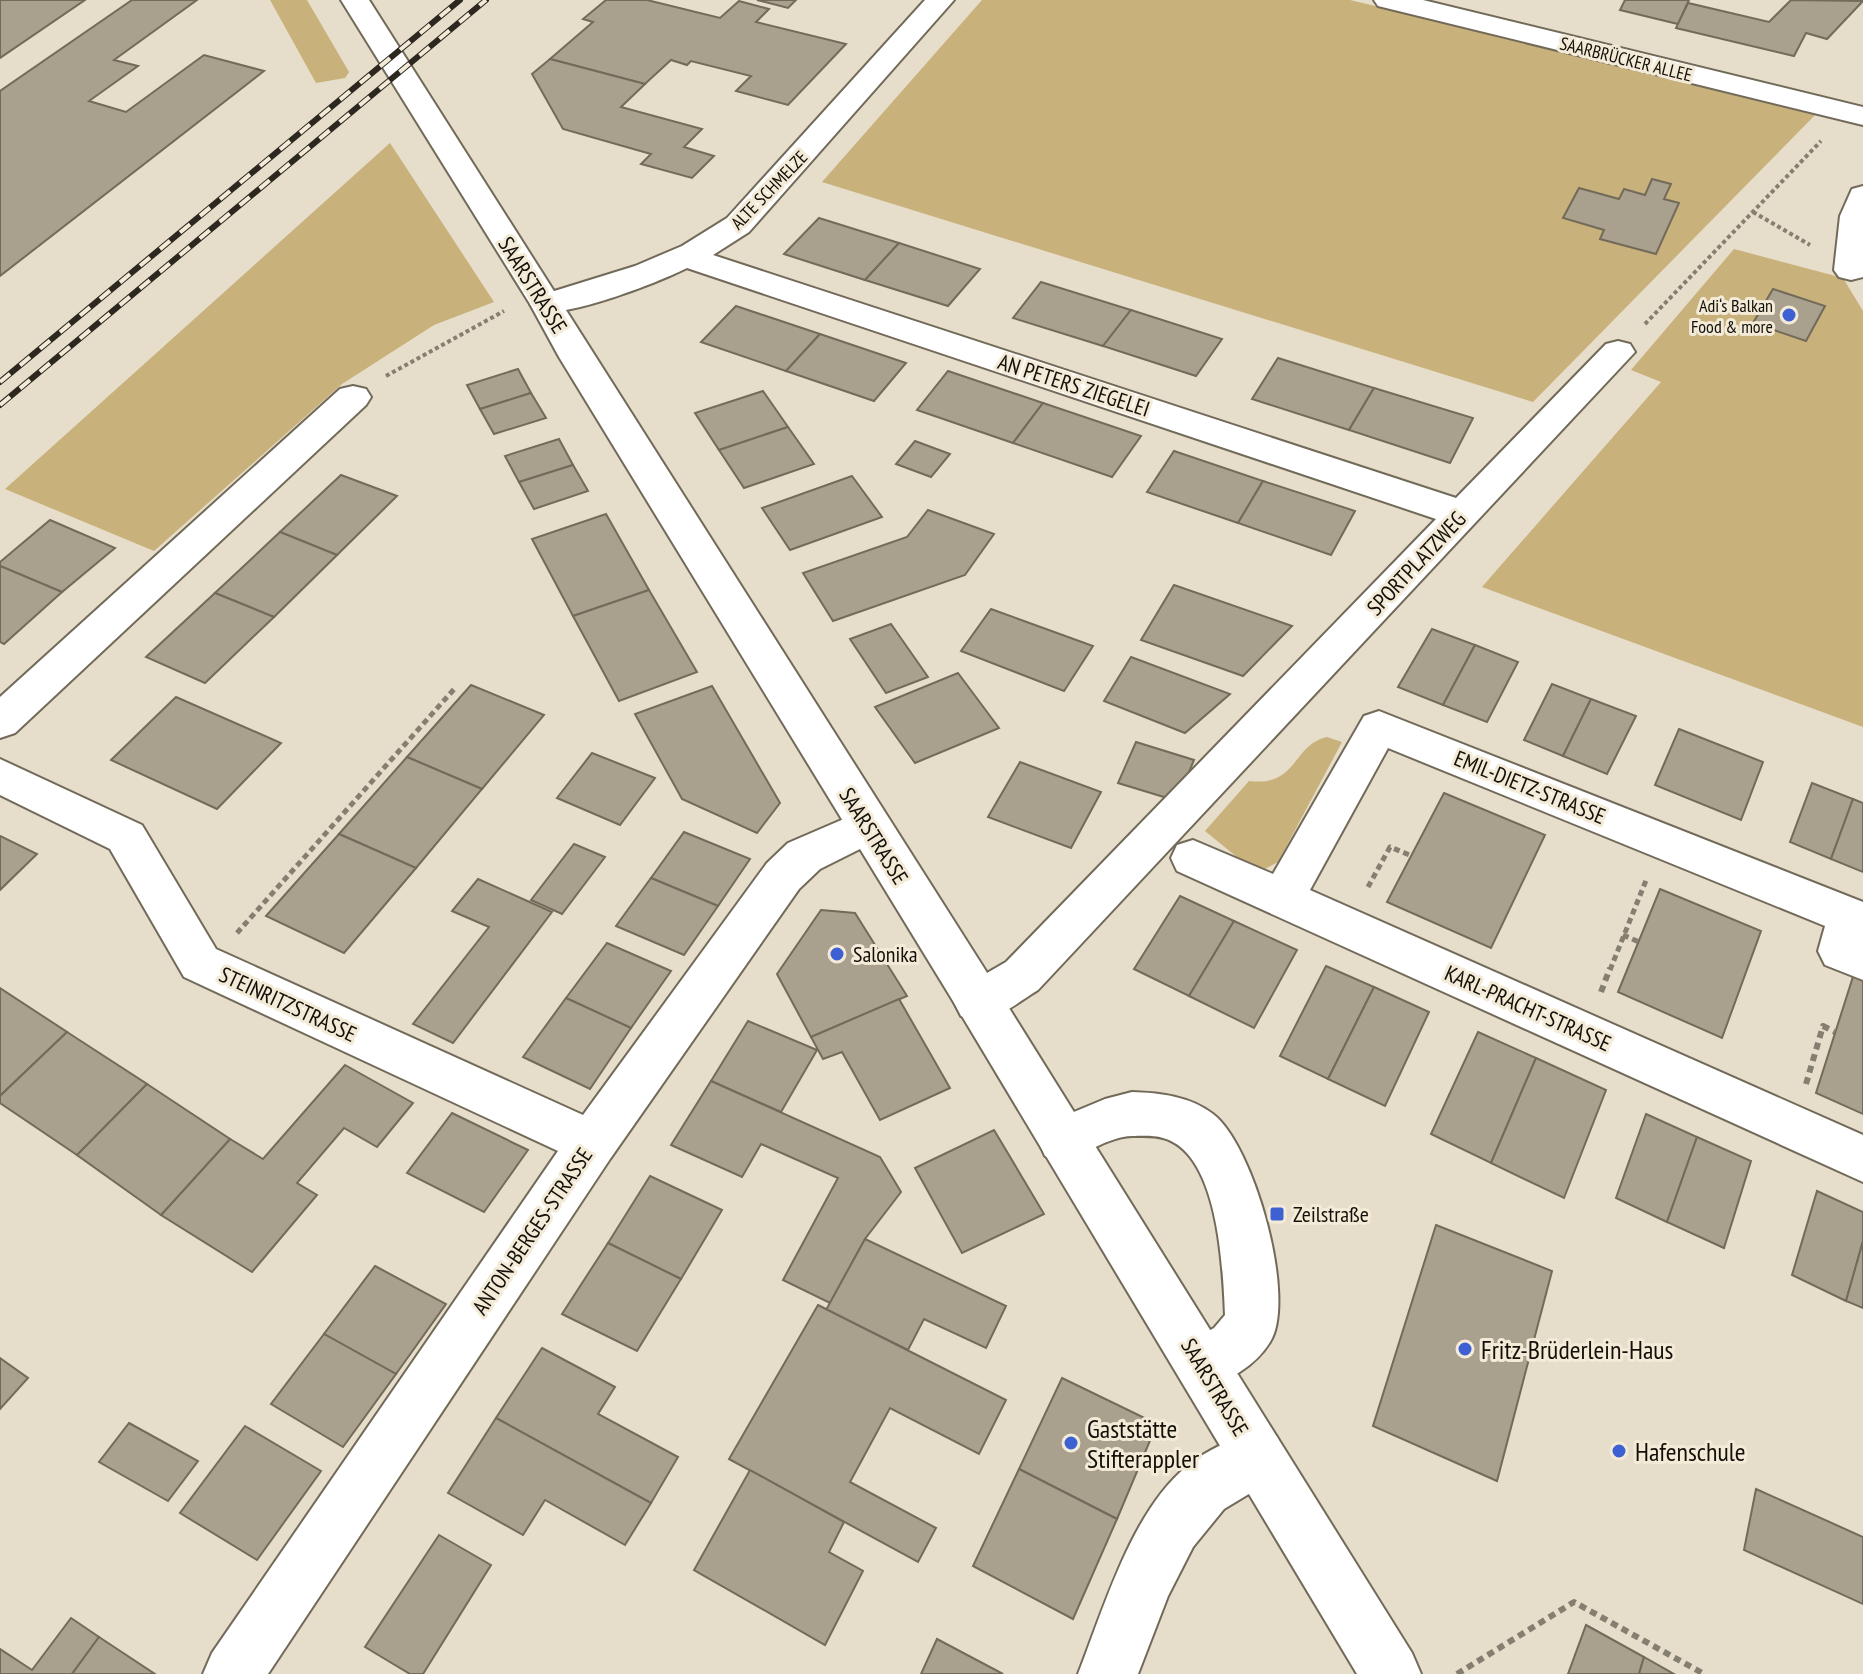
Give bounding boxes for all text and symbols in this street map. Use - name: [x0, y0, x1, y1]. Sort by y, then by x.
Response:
- street label: SAARBRÜCKER ALLEE: [1557, 31, 1695, 87]
- street label: ALTE SCHMELZE: [726, 146, 812, 234]
- street label: SAARSTRASSE: [492, 231, 574, 339]
- place label: Adi‘s Balkan Food & more: [1691, 294, 1773, 338]
- marker: Adi‘s Balkan Food & more: [1780, 306, 1798, 324]
- street label: AN PETERS ZIEGELEI: [995, 347, 1153, 423]
- street label: SPORTPLATZWEG: [1361, 505, 1471, 621]
- street label: EMIL-DIETZ-STRASSE: [1450, 744, 1610, 830]
- street label: SAARSTRASSE: [833, 782, 915, 890]
- place label: Salonika: [853, 940, 918, 968]
- marker: Salonika: [828, 945, 846, 963]
- street label: KARL-PRACHT-STRASSE: [1440, 959, 1616, 1057]
- street label: STEINRITZSTRASSE: [215, 960, 361, 1048]
- street label: ANTON-BERGES-STRASSE: [466, 1142, 598, 1320]
- place label: Zeilstraße: [1293, 1200, 1369, 1228]
- marker: Zeilstraße: [1268, 1205, 1286, 1223]
- street label: SAARSTRASSE: [1175, 1333, 1255, 1441]
- place label: Fritz-Brüderlein-Haus: [1481, 1333, 1673, 1366]
- marker: Fritz-Brüderlein-Haus: [1456, 1340, 1474, 1358]
- place label: Gaststätte Stifterappler: [1087, 1412, 1199, 1475]
- marker: Gaststätte Stifterappler: [1062, 1434, 1080, 1452]
- place label: Hafenschule: [1635, 1435, 1746, 1468]
- marker: Hafenschule: [1610, 1442, 1628, 1460]

